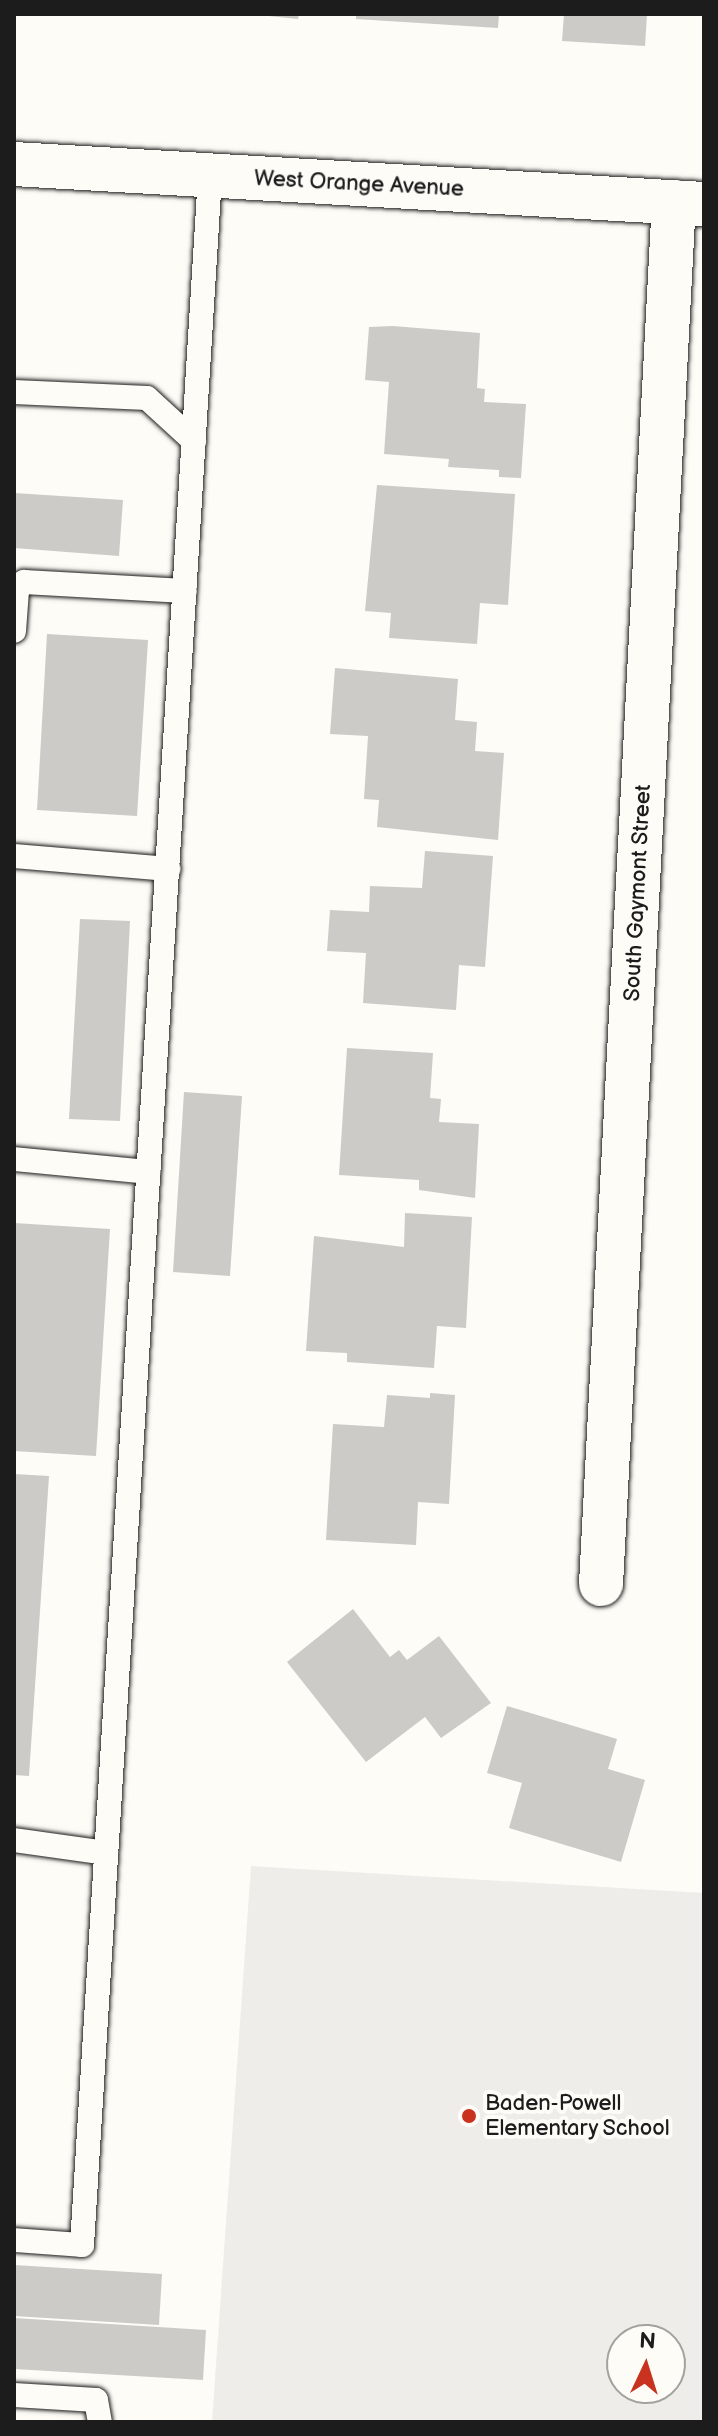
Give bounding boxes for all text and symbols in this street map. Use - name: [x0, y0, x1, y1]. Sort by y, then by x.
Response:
- street label: West Orange Avenue: [253, 165, 465, 203]
- street label: South Gaymont Street: [619, 784, 657, 1002]
- place label: Baden-Powell Elementary School: [485, 2090, 671, 2142]
- marker: Baden-Powell Elementary School: [460, 2107, 478, 2125]
- north arrow: [606, 2324, 686, 2404]
- text: N: [638, 2328, 657, 2356]

